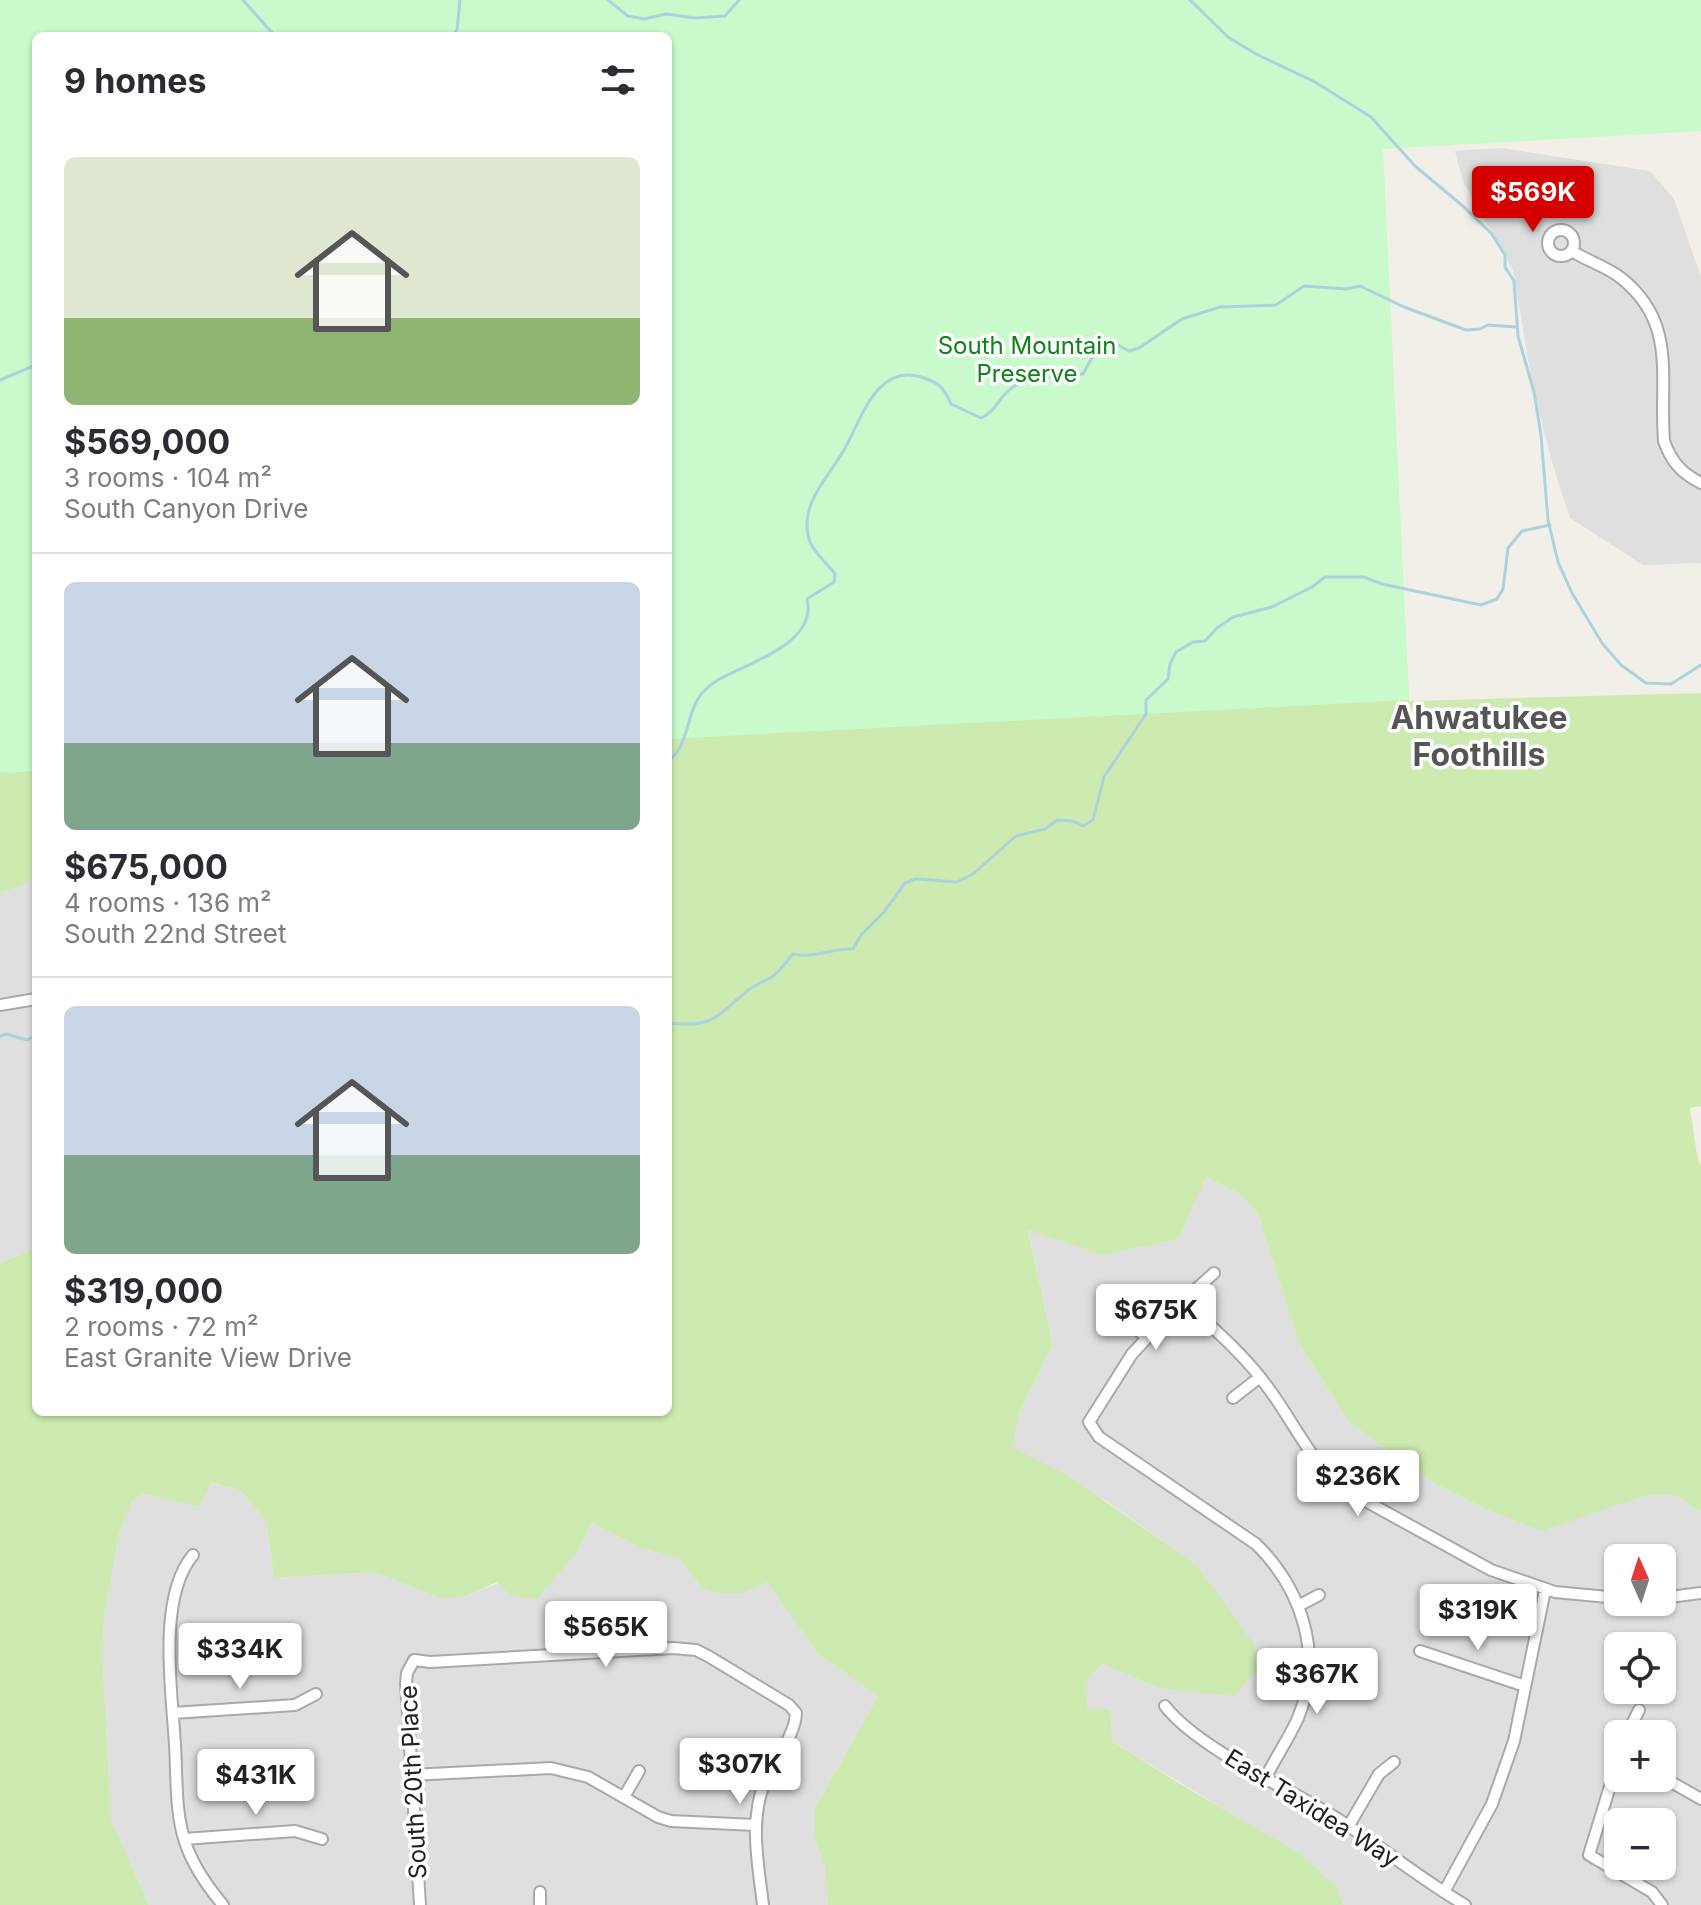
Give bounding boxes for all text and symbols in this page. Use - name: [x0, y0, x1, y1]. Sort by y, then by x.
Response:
- icon: filters: [596, 58, 640, 102]
- text: 9 homes: [64, 60, 206, 101]
- pin: $569K: [1477, 166, 1589, 234]
- text: $569K: [1490, 176, 1576, 207]
- icon: home: [280, 209, 424, 353]
- park label: South Mountain Preserve: [938, 331, 1116, 388]
- text: $569,000: [64, 421, 230, 462]
- text: 3 rooms · 104 m²: [64, 462, 272, 493]
- text: South Canyon Drive: [64, 493, 308, 524]
- icon: home: [280, 634, 424, 778]
- district label: Ahwatukee Foothills: [1390, 698, 1568, 774]
- text: $675,000: [64, 846, 228, 887]
- text: 4 rooms · 136 m²: [64, 887, 272, 918]
- text: South 22nd Street: [64, 918, 287, 949]
- icon: home: [280, 1058, 424, 1202]
- text: $319,000: [64, 1270, 223, 1311]
- pin: $675K: [1100, 1284, 1212, 1352]
- text: $675K: [1114, 1294, 1198, 1325]
- text: 2 rooms · 72 m²: [64, 1311, 258, 1342]
- text: East Granite View Drive: [64, 1342, 352, 1373]
- pin: $236K: [1302, 1450, 1414, 1518]
- text: $236K: [1315, 1460, 1401, 1491]
- north arrow: [1604, 1544, 1676, 1616]
- map controls: [1604, 1544, 1676, 1880]
- pin: $319K: [1422, 1584, 1534, 1652]
- text: $319K: [1438, 1594, 1518, 1625]
- pin: $565K: [550, 1601, 662, 1669]
- text: $565K: [563, 1611, 649, 1642]
- pin: $334K: [184, 1623, 296, 1691]
- button: locate: [1604, 1632, 1676, 1704]
- text: $334K: [197, 1633, 283, 1664]
- pin: $367K: [1261, 1648, 1373, 1716]
- text: $367K: [1275, 1658, 1359, 1689]
- street label: South 20th Place: [393, 1684, 433, 1880]
- button: +: [1604, 1720, 1676, 1792]
- pin: $307K: [684, 1738, 796, 1806]
- street label: East Taxidea Way: [1220, 1743, 1404, 1873]
- text: $307K: [698, 1748, 782, 1779]
- pin: $431K: [200, 1749, 312, 1817]
- text: $431K: [215, 1759, 297, 1790]
- button: −: [1604, 1808, 1676, 1880]

